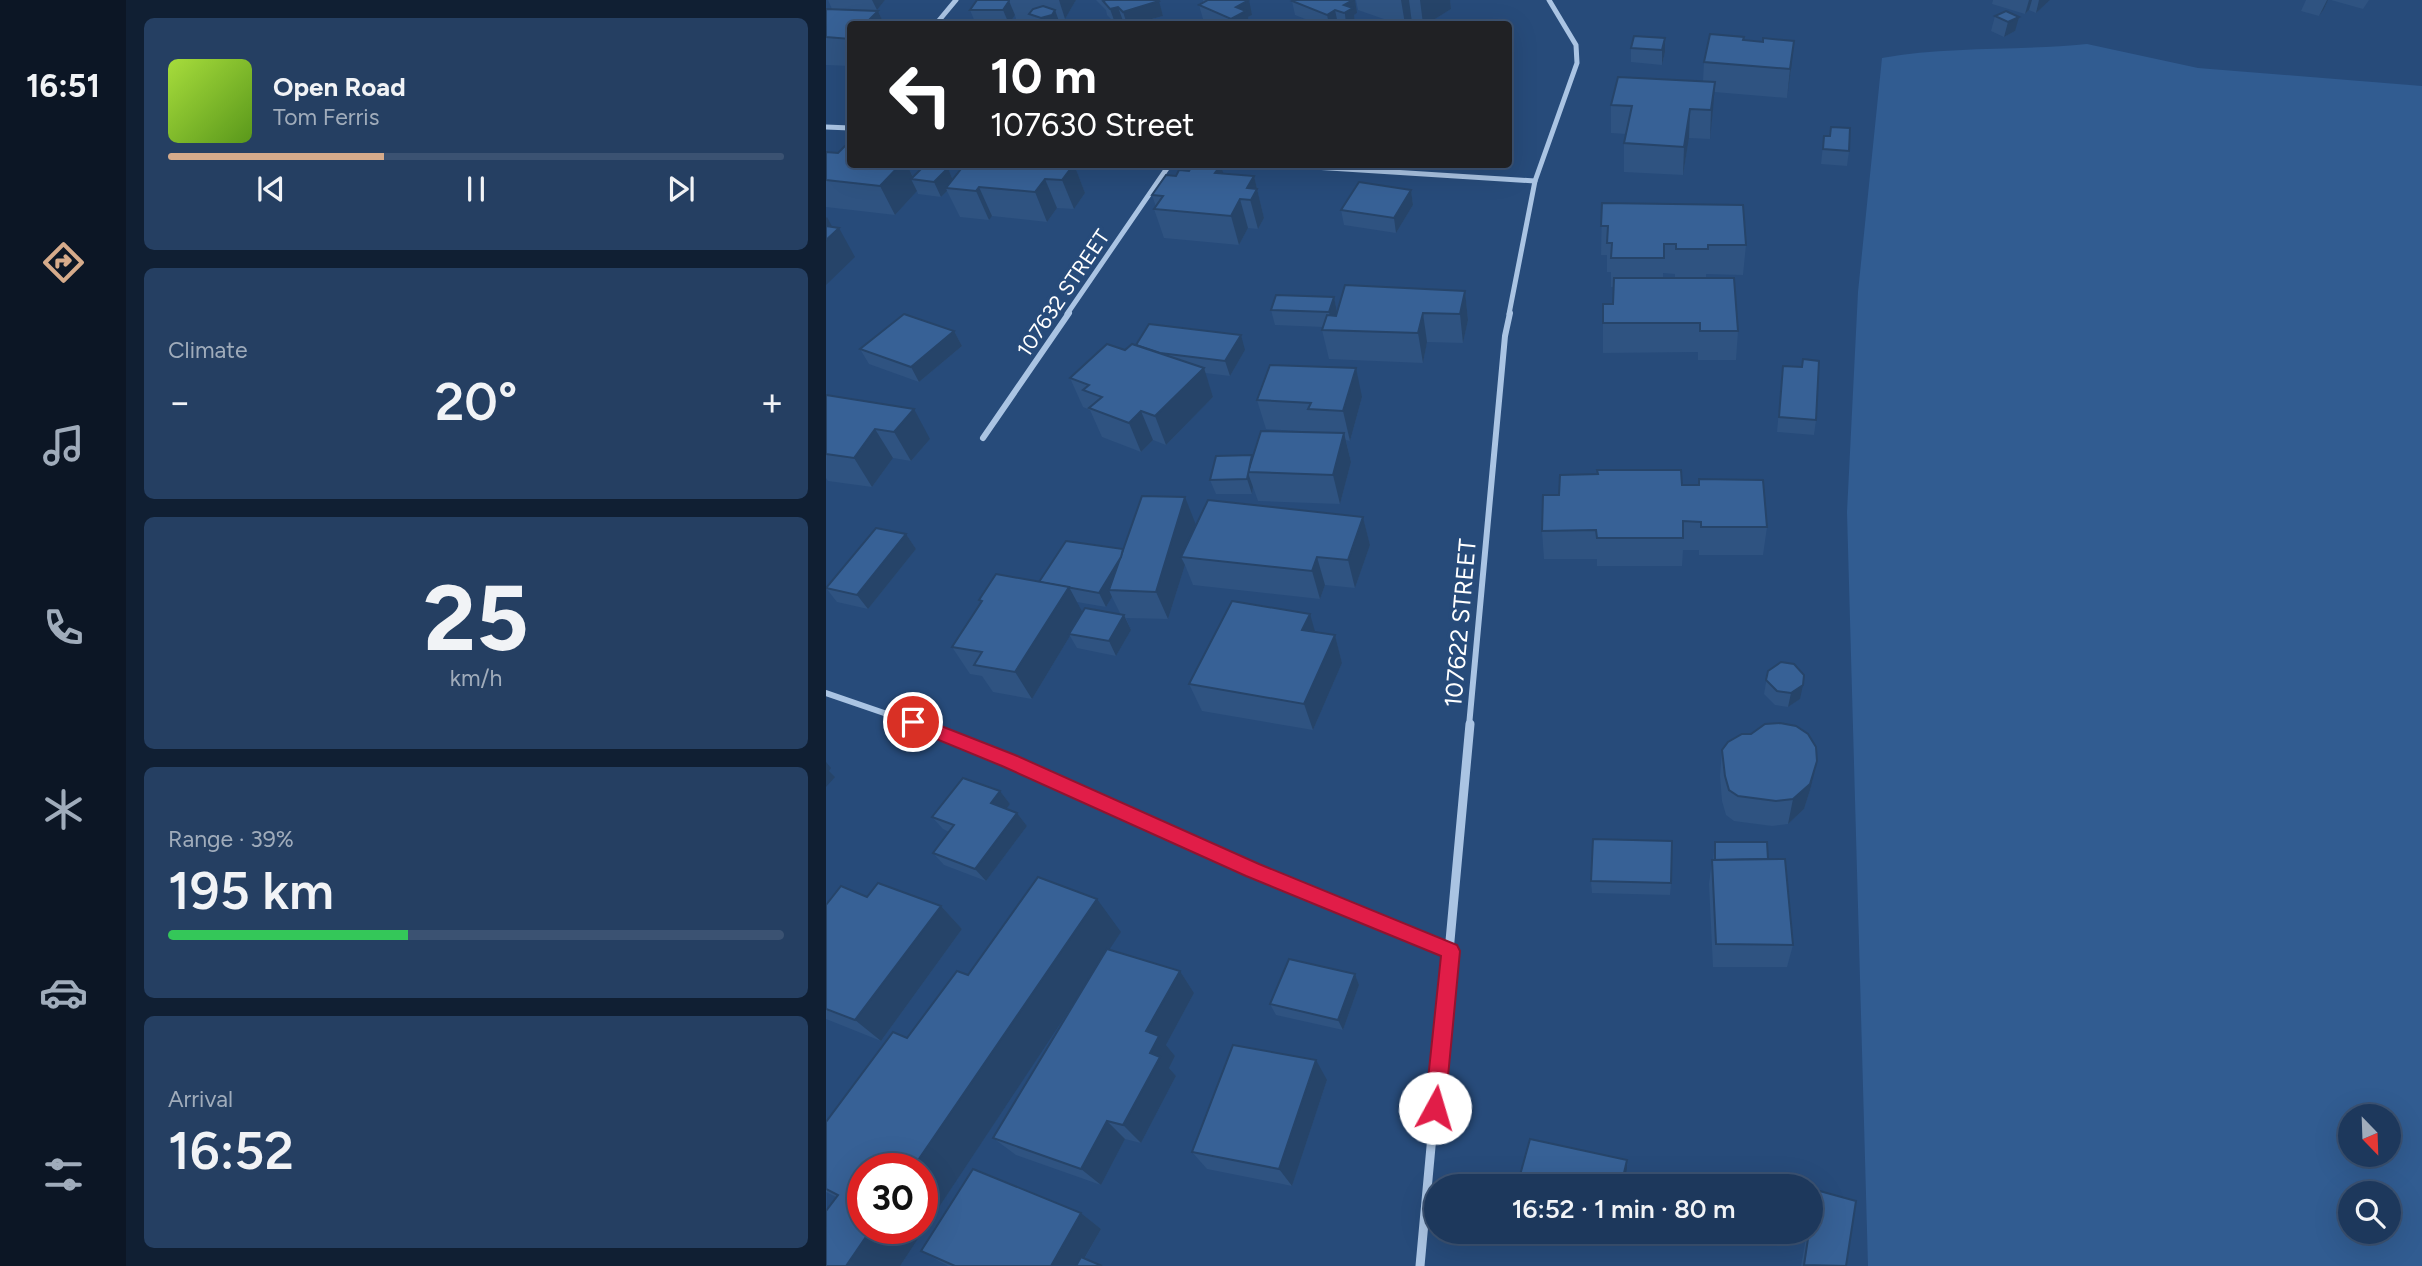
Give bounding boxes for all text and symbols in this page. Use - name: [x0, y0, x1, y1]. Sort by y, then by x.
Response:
- text: 10 m: [990, 46, 1097, 105]
- icon: left: [875, 49, 966, 140]
- text: 16:51: [26, 67, 100, 105]
- text: Open Road: [273, 71, 406, 103]
- text: Tom Ferris: [273, 103, 379, 131]
- text: 107630 Street: [990, 106, 1194, 144]
- icon: previous: [252, 170, 290, 208]
- icon: pause: [457, 170, 495, 208]
- icon: next: [662, 170, 700, 208]
- street label: 107632 STREET: [1011, 224, 1115, 361]
- icon: directions: [39, 238, 88, 287]
- text: Climate: [168, 336, 247, 364]
- text: 20°: [435, 371, 517, 433]
- text: −: [168, 379, 192, 425]
- text: +: [760, 379, 784, 425]
- icon: music: [39, 421, 88, 470]
- street label: 107622 STREET: [1438, 537, 1482, 709]
- text: 25: [423, 564, 529, 673]
- icon: phone: [39, 603, 88, 652]
- text: km/h: [450, 664, 502, 692]
- pin: [883, 692, 943, 752]
- icon: arrive: [894, 703, 932, 741]
- icon: climate: [39, 785, 88, 834]
- text: Range · 39%: [168, 825, 294, 853]
- text: 195 km: [168, 860, 334, 922]
- icon: car: [39, 968, 88, 1017]
- position arrow: [1398, 1071, 1472, 1145]
- text: Arrival: [168, 1085, 233, 1113]
- north arrow: [2338, 1104, 2401, 1167]
- map controls: [2338, 1104, 2401, 1244]
- text: 16:52: [168, 1120, 294, 1182]
- icon: filters: [39, 1150, 88, 1199]
- speed limit sign: 30: [847, 1153, 938, 1244]
- button: search: [2338, 1181, 2401, 1244]
- text: 16:52 · 1 min · 80 m: [1512, 1193, 1735, 1225]

